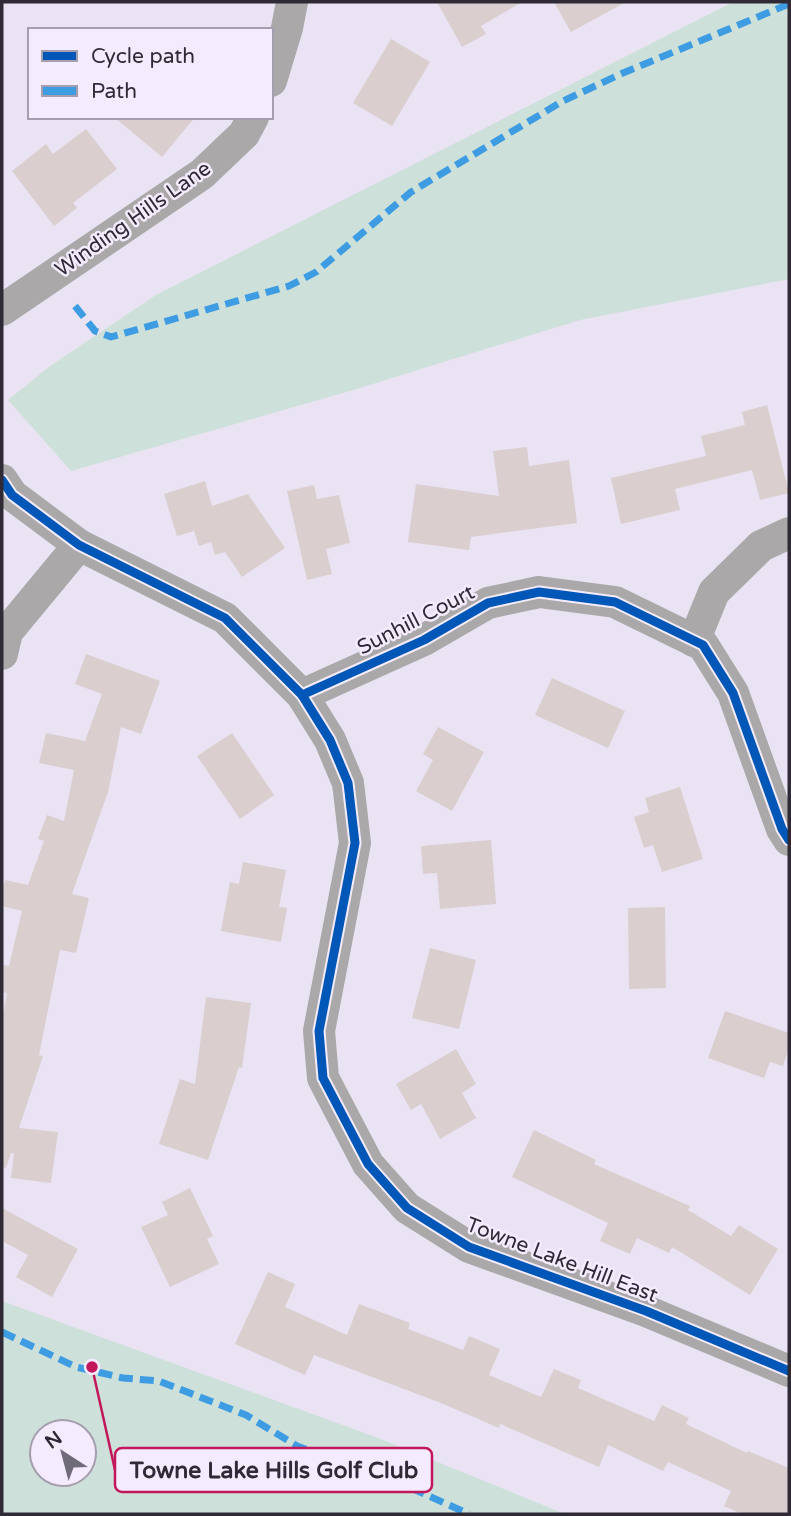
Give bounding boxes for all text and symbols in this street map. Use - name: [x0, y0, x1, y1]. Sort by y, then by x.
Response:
- legend: [28, 28, 273, 119]
- text: Cycle path: [91, 44, 195, 69]
- text: Path: [91, 79, 137, 104]
- street label: Winding Hills Lane: [50, 156, 216, 282]
- street label: Sunhill Court: [353, 580, 479, 660]
- street label: Towne Lake Hill East: [463, 1212, 661, 1308]
- north arrow: [28, 1418, 98, 1488]
- text: N: [41, 1427, 66, 1453]
- callout: Towne Lake Hills Golf Club: [115, 1448, 432, 1492]
- text: Towne Lake Hills Golf Club: [129, 1457, 418, 1485]

